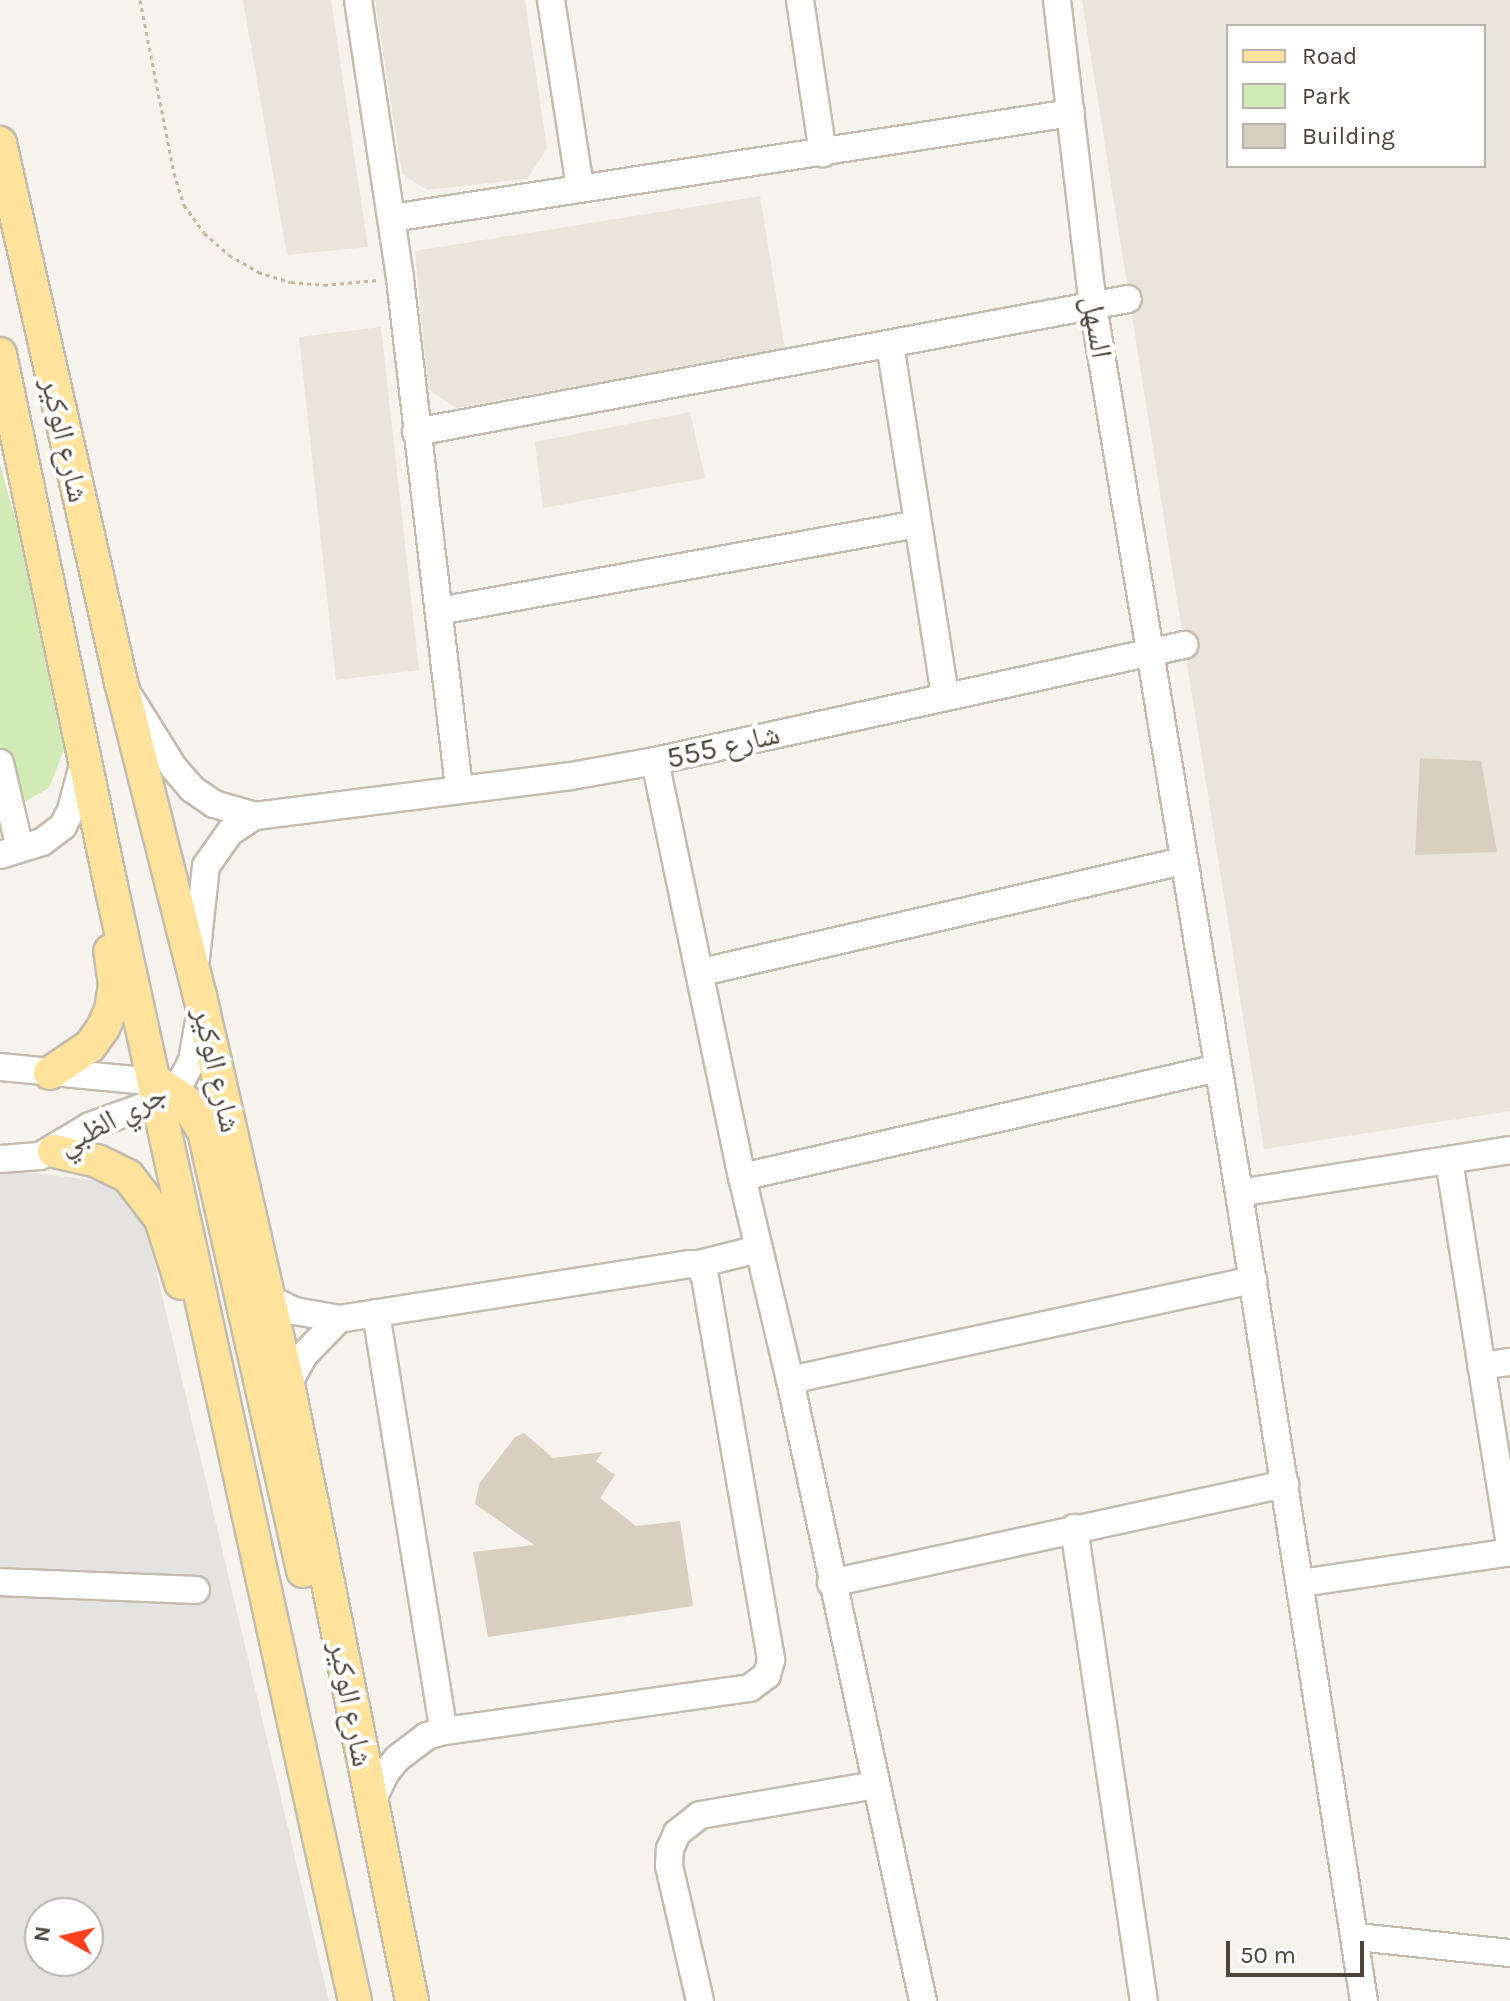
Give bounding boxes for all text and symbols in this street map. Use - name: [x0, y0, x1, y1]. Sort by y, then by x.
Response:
- legend: [1226, 24, 1486, 168]
- text: Road: [1302, 42, 1357, 70]
- text: Park: [1302, 82, 1351, 110]
- text: Building: [1302, 122, 1395, 150]
- street label: السهل: [1074, 293, 1120, 361]
- street label: شارع الوكير: [33, 374, 97, 506]
- street label: شارع 555: [663, 716, 783, 776]
- street label: شارع الوكير: [185, 1004, 249, 1136]
- street label: جري الظبي: [51, 1075, 173, 1163]
- street label: شارع الوكير: [321, 1638, 381, 1770]
- north arrow: [24, 1897, 104, 1977]
- text: N: [28, 1924, 56, 1944]
- scale bar: [1230, 1925, 1368, 1975]
- text: 50 m: [1240, 1941, 1296, 1969]

